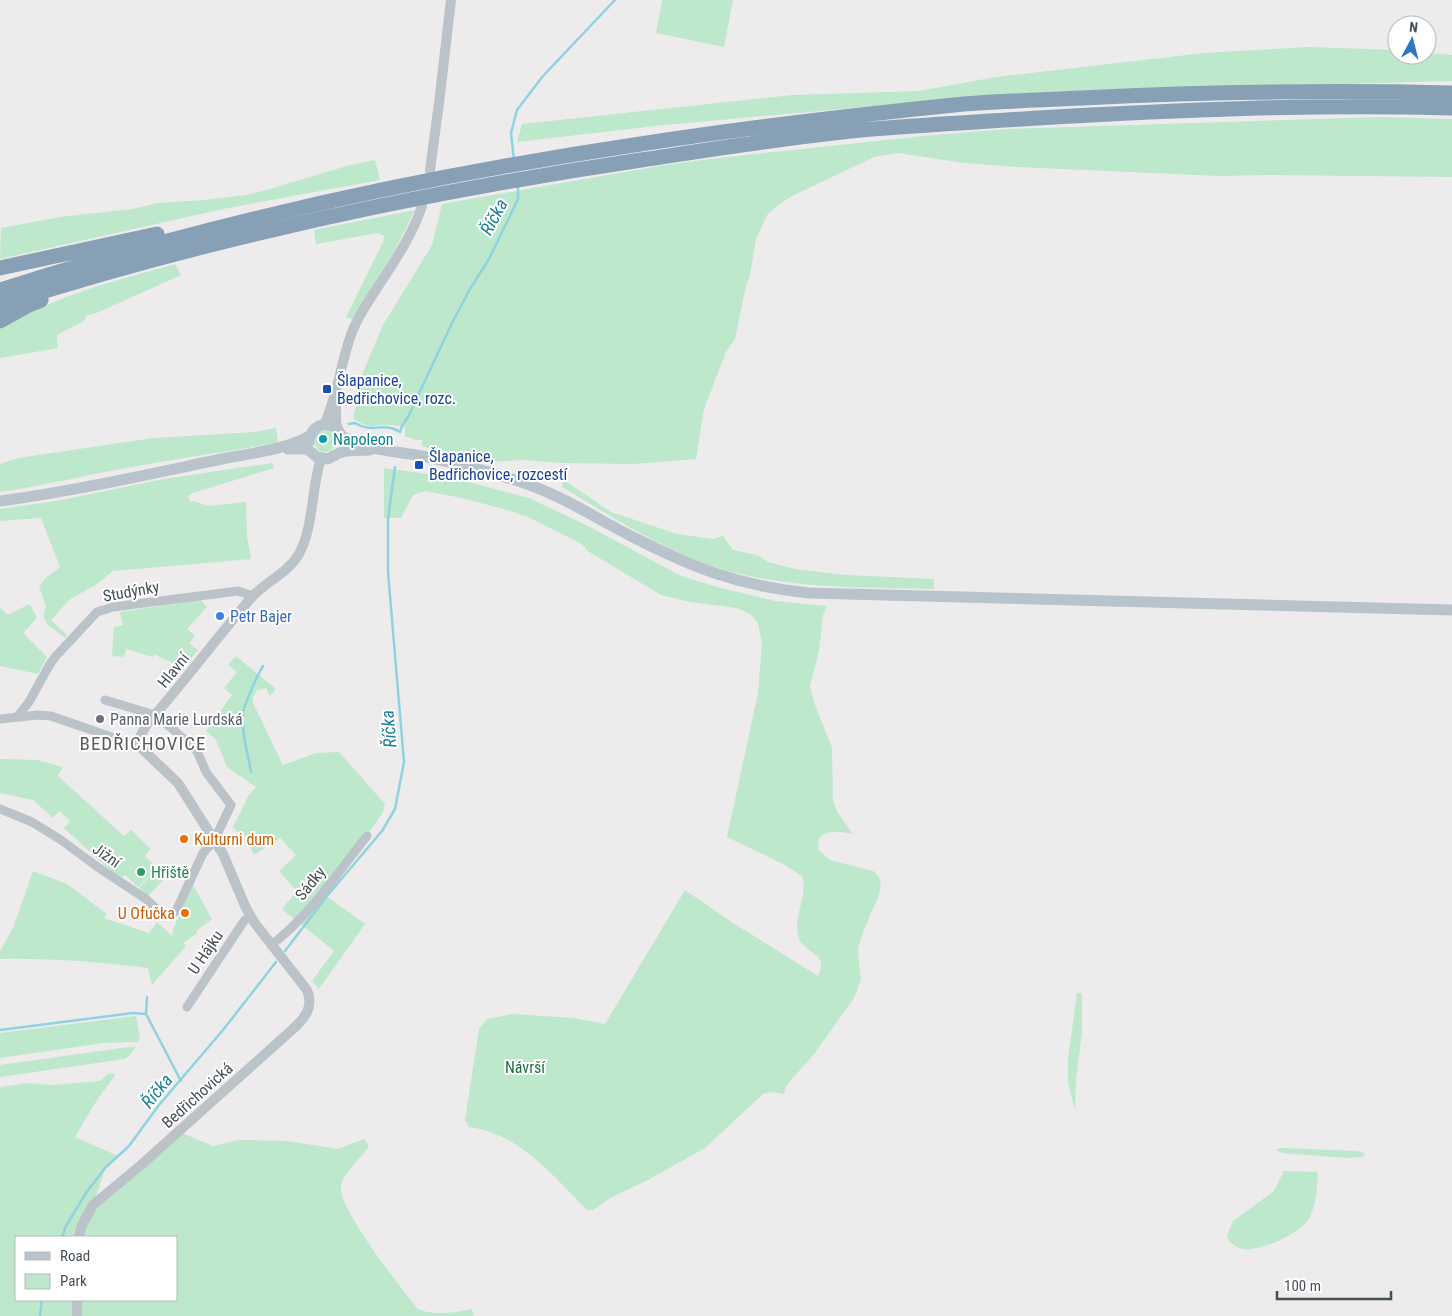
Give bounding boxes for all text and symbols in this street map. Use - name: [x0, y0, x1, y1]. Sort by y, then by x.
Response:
- north arrow: [1387, 15, 1437, 65]
- text: N: [1408, 19, 1419, 36]
- water label: Říčka: [475, 195, 512, 238]
- place label: Šlapanice, Bedřichovice, rozc.: [337, 371, 456, 408]
- marker: Šlapanice, Bedřichovice, rozc.: [321, 383, 333, 395]
- place label: Napoleon: [333, 430, 393, 449]
- marker: Napoleon: [317, 433, 329, 445]
- place label: Šlapanice, Bedřichovice, rozcestí: [429, 447, 568, 484]
- marker: Šlapanice, Bedřichovice, rozcestí: [413, 459, 425, 471]
- street label: Studýnky: [101, 577, 161, 606]
- place label: Petr Bajer: [230, 607, 292, 626]
- marker: Petr Bajer: [214, 610, 226, 622]
- street label: Hlavní: [154, 648, 194, 692]
- water label: Říčka: [376, 709, 401, 749]
- place label: Panna Marie Lurdská: [110, 710, 243, 729]
- marker: Panna Marie Lurdská: [94, 713, 106, 725]
- district label: BEDŘICHOVICE: [80, 732, 206, 755]
- place label: Kulturni dum: [194, 830, 274, 849]
- marker: Kulturni dum: [178, 833, 190, 845]
- street label: Jižní: [89, 839, 125, 872]
- street label: Sádky: [291, 862, 330, 904]
- place label: Hřiště: [151, 863, 189, 882]
- marker: Hřiště: [135, 866, 147, 878]
- place label: U Ofučka: [118, 904, 175, 923]
- marker: U Ofučka: [179, 907, 191, 919]
- street label: U Hájku: [184, 927, 227, 978]
- park label: Návrší: [505, 1058, 546, 1077]
- street label: Bedřichovická: [158, 1059, 237, 1132]
- water label: Říčka: [137, 1069, 177, 1112]
- legend: [15, 1236, 178, 1301]
- text: Road: [60, 1247, 90, 1265]
- scale bar: [1277, 1268, 1391, 1300]
- text: Park: [60, 1272, 87, 1290]
- text: 100 m: [1284, 1277, 1321, 1295]

